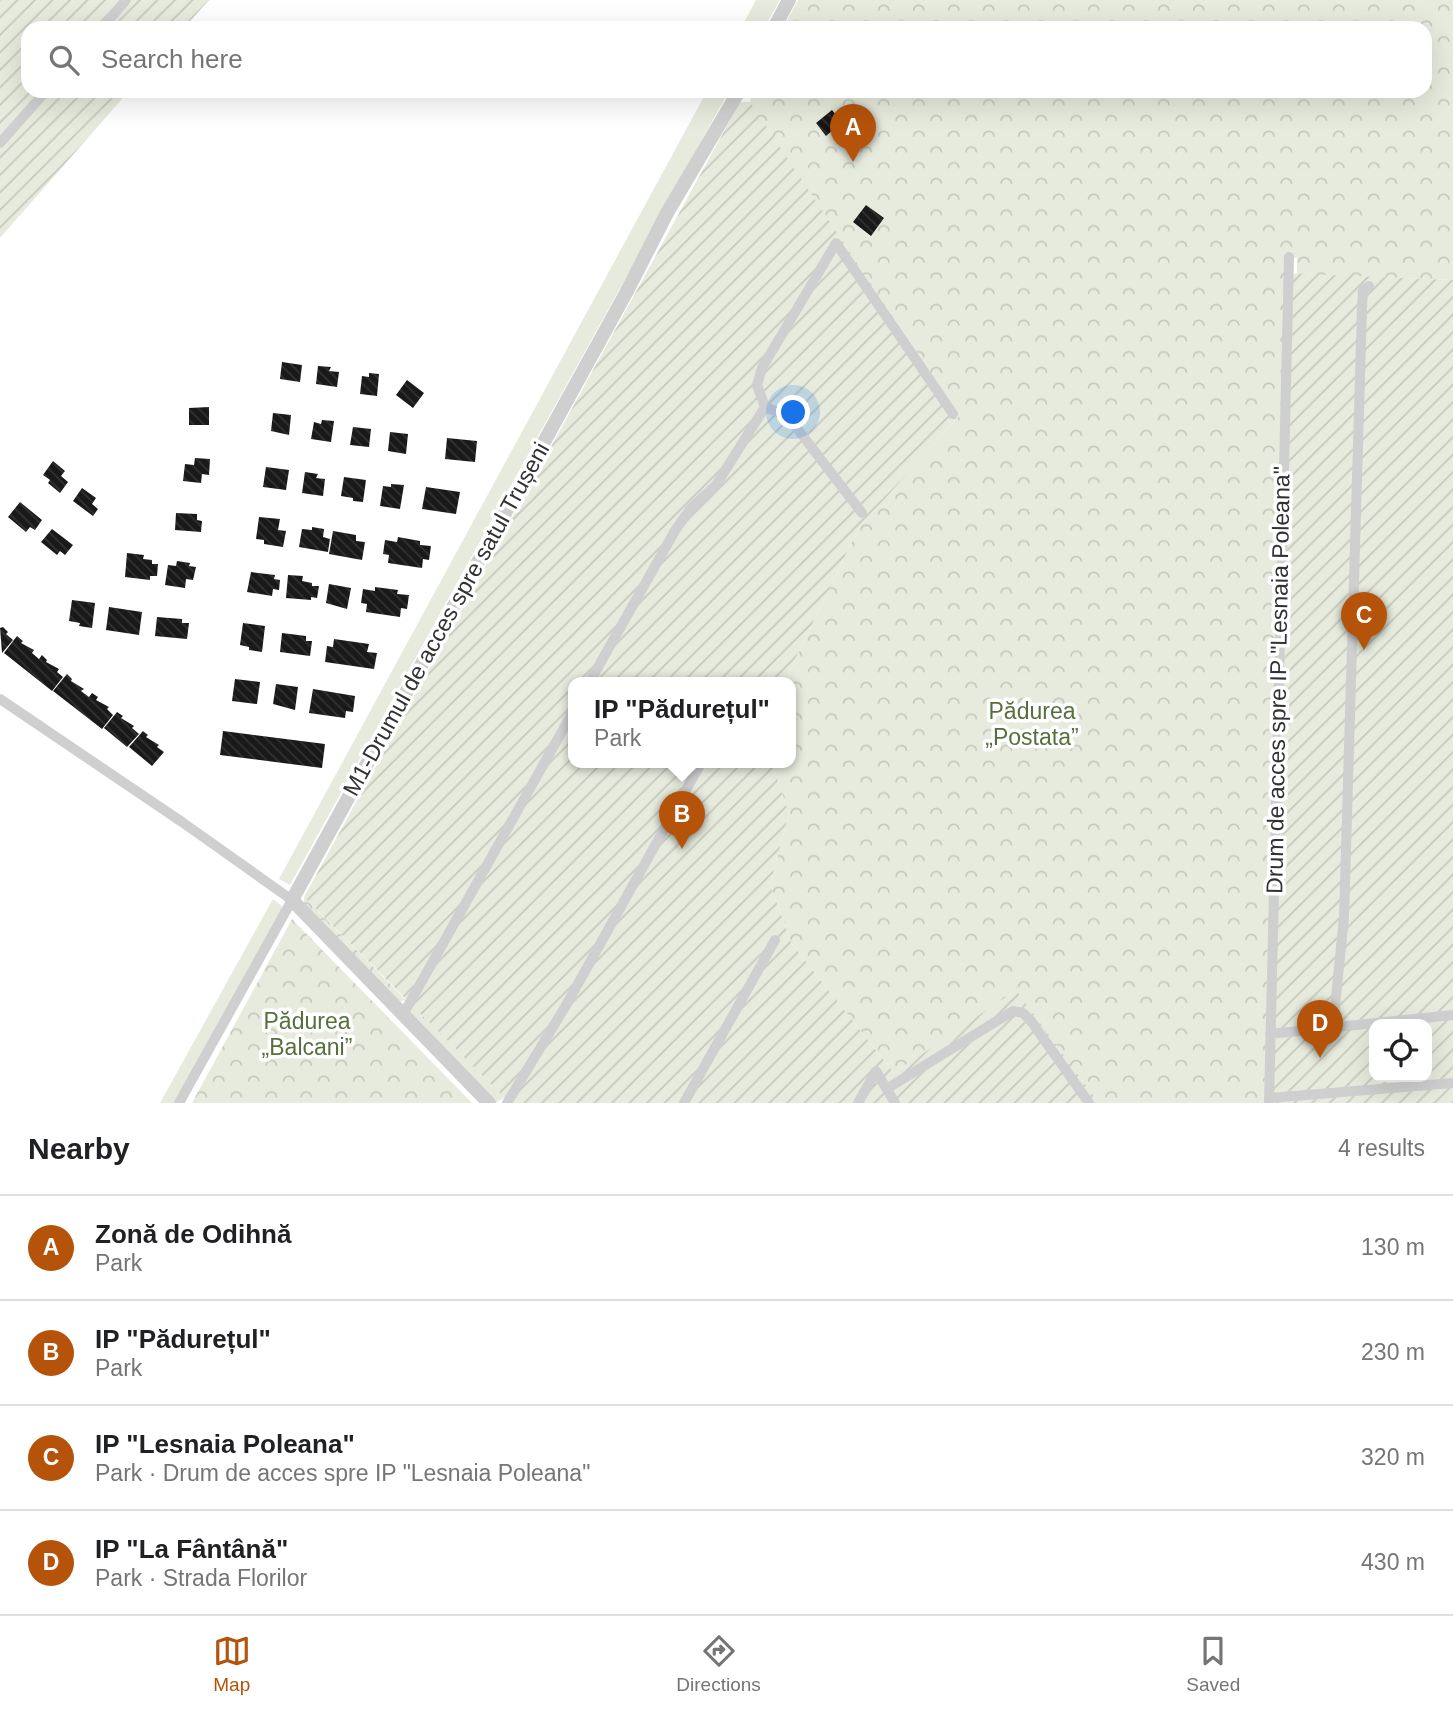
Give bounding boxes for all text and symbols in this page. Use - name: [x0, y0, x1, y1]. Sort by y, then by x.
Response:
- search box: [21, 21, 1432, 98]
- icon: search: [45, 41, 83, 79]
- text: Search here: [101, 44, 243, 74]
- pin: A: [830, 104, 876, 162]
- your location: [776, 395, 810, 429]
- street label: M1-Drumul de acces spre satul Trușeni: [338, 438, 554, 800]
- street label: Drum de acces spre IP "Lesnaia Poleana": [1261, 466, 1295, 894]
- pin: C: [1341, 592, 1387, 650]
- popup: [568, 677, 796, 768]
- text: IP "Pădurețul": [594, 694, 770, 724]
- park label: Pădurea „Postata”: [985, 698, 1079, 750]
- text: Park: [594, 725, 641, 751]
- pin: B: [659, 791, 705, 849]
- pin: D: [1297, 1000, 1343, 1058]
- park label: Pădurea „Balcani”: [262, 1008, 352, 1060]
- map controls: [1369, 1019, 1432, 1082]
- button: locate: [1369, 1019, 1432, 1082]
- text: Nearby: [28, 1132, 130, 1165]
- text: 4 results: [1338, 1135, 1425, 1161]
- text: Zonă de Odihnă: [95, 1219, 291, 1249]
- text: A: [43, 1234, 59, 1260]
- text: 130 m: [1361, 1234, 1425, 1260]
- text: Park: [95, 1250, 142, 1276]
- text: IP "Pădurețul": [95, 1324, 271, 1354]
- text: B: [43, 1339, 59, 1365]
- text: 230 m: [1361, 1339, 1425, 1365]
- text: Park: [95, 1355, 142, 1381]
- text: IP "Lesnaia Poleana": [95, 1429, 355, 1459]
- text: C: [43, 1444, 59, 1470]
- text: 320 m: [1361, 1444, 1425, 1470]
- text: Park · Drum de acces spre IP "Lesnaia Poleana": [95, 1460, 590, 1486]
- text: IP "La Fântână": [95, 1534, 288, 1564]
- text: D: [43, 1549, 59, 1575]
- text: 430 m: [1361, 1549, 1425, 1575]
- text: Park · Strada Florilor: [95, 1565, 307, 1591]
- tab: Map: [213, 1632, 251, 1696]
- tab: Directions: [676, 1632, 761, 1696]
- tab: Saved: [1186, 1632, 1240, 1696]

